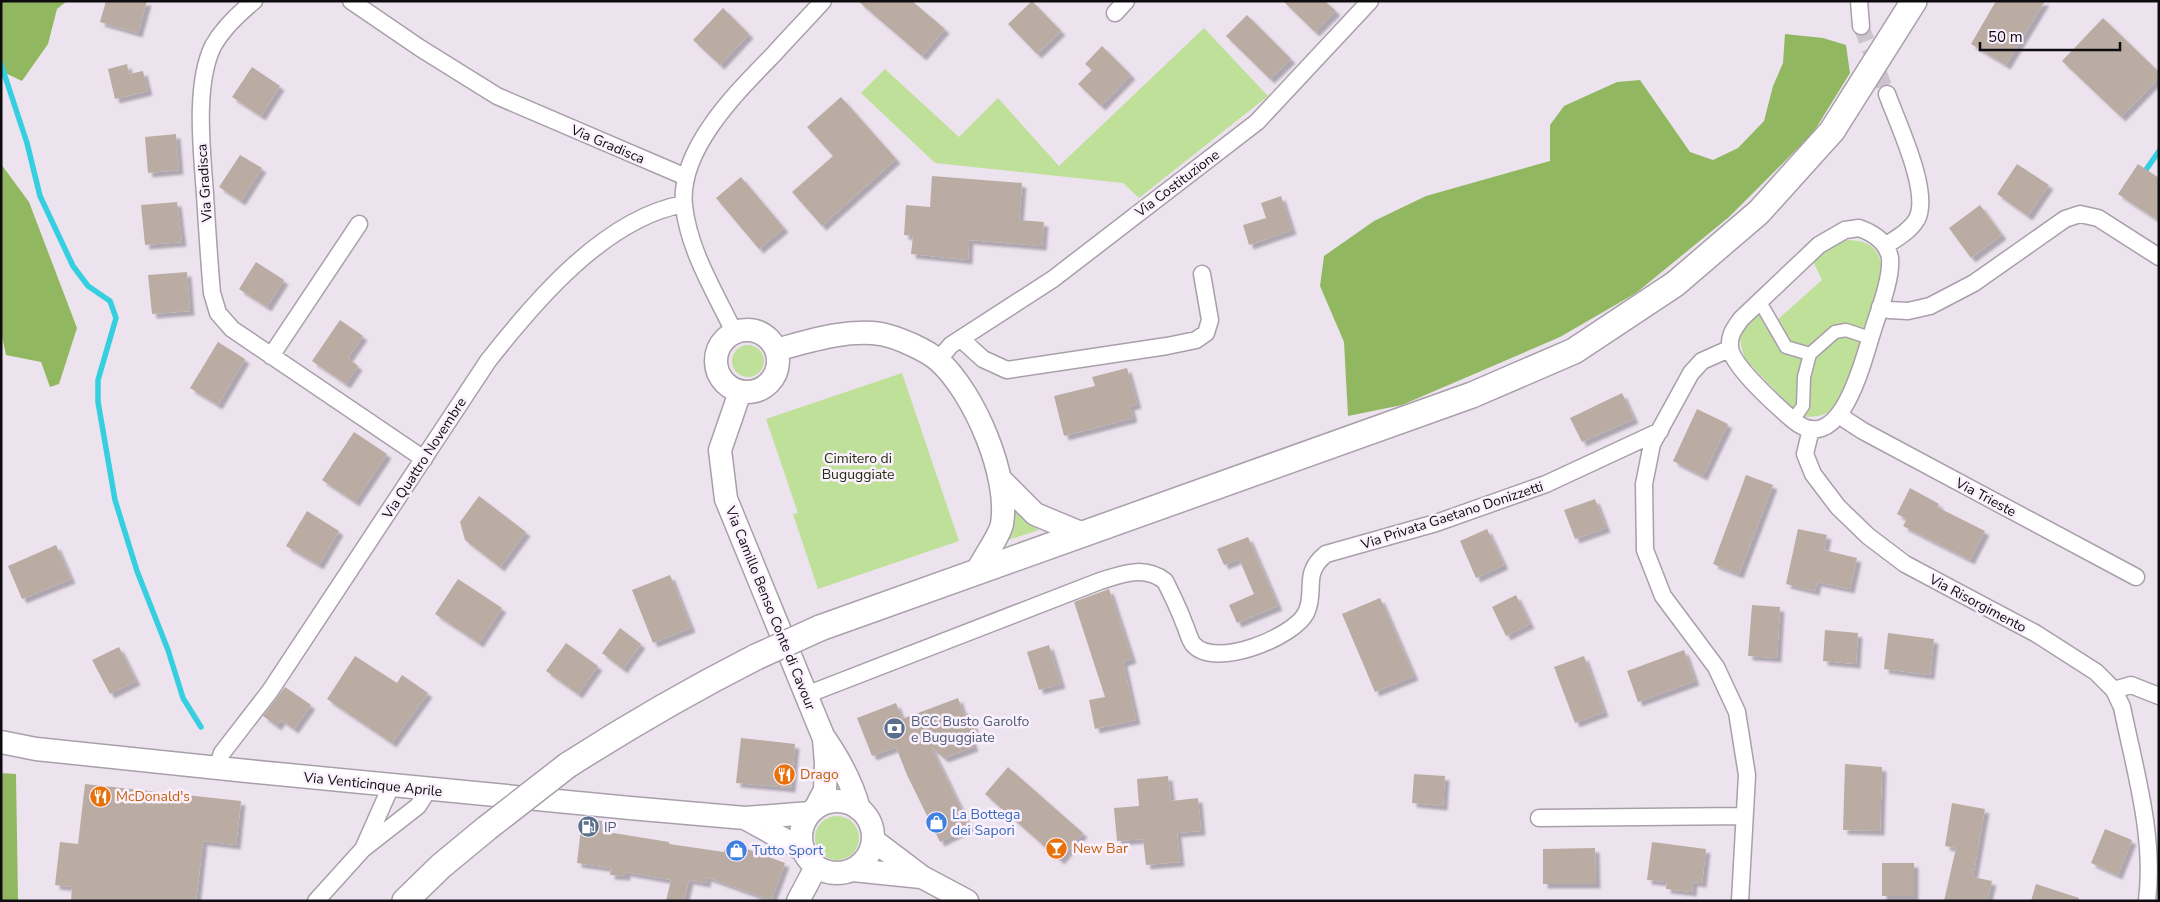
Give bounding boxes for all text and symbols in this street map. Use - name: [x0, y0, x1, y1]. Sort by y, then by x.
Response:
- scale bar: [1980, 20, 2120, 52]
- text: 50 m: [1988, 27, 2023, 47]
- street label: Via Gradisca: [567, 120, 648, 169]
- street label: Via Gradisca: [192, 143, 217, 224]
- street label: Via Costituzione: [1130, 145, 1223, 222]
- street label: Via Quattro Novembre: [378, 394, 471, 523]
- park label: Cimitero di Buguggiate: [822, 449, 894, 484]
- street label: Via Trieste: [1951, 473, 2019, 521]
- street label: Via Privata Gaetano Donizzetti: [1358, 477, 1546, 554]
- street label: Via Camillo Benso Conte di Cavour: [720, 503, 820, 713]
- street label: Via Risorgimento: [1925, 569, 2030, 637]
- place label: BCC Busto Garolfo e Buguggiate: [911, 712, 1030, 747]
- bank icon: BCC Busto Garolfo e Buguggiate: [883, 717, 907, 741]
- restaurant icon: Drago: [772, 762, 796, 786]
- place label: Drago: [800, 765, 839, 784]
- street label: Via Venticinque Aprile: [302, 768, 443, 801]
- restaurant icon: McDonald's: [88, 784, 112, 808]
- place label: McDonald's: [116, 787, 190, 806]
- place label: La Bottega dei Sapori: [952, 805, 1020, 840]
- shop icon: La Bottega dei Sapori: [924, 810, 948, 834]
- fuel station icon: IP: [576, 815, 600, 839]
- place label: IP: [604, 818, 617, 837]
- bar icon: New Bar: [1045, 836, 1069, 860]
- shop icon: Tutto Sport: [724, 838, 748, 862]
- place label: New Bar: [1073, 839, 1128, 858]
- place label: Tutto Sport: [752, 841, 823, 860]

